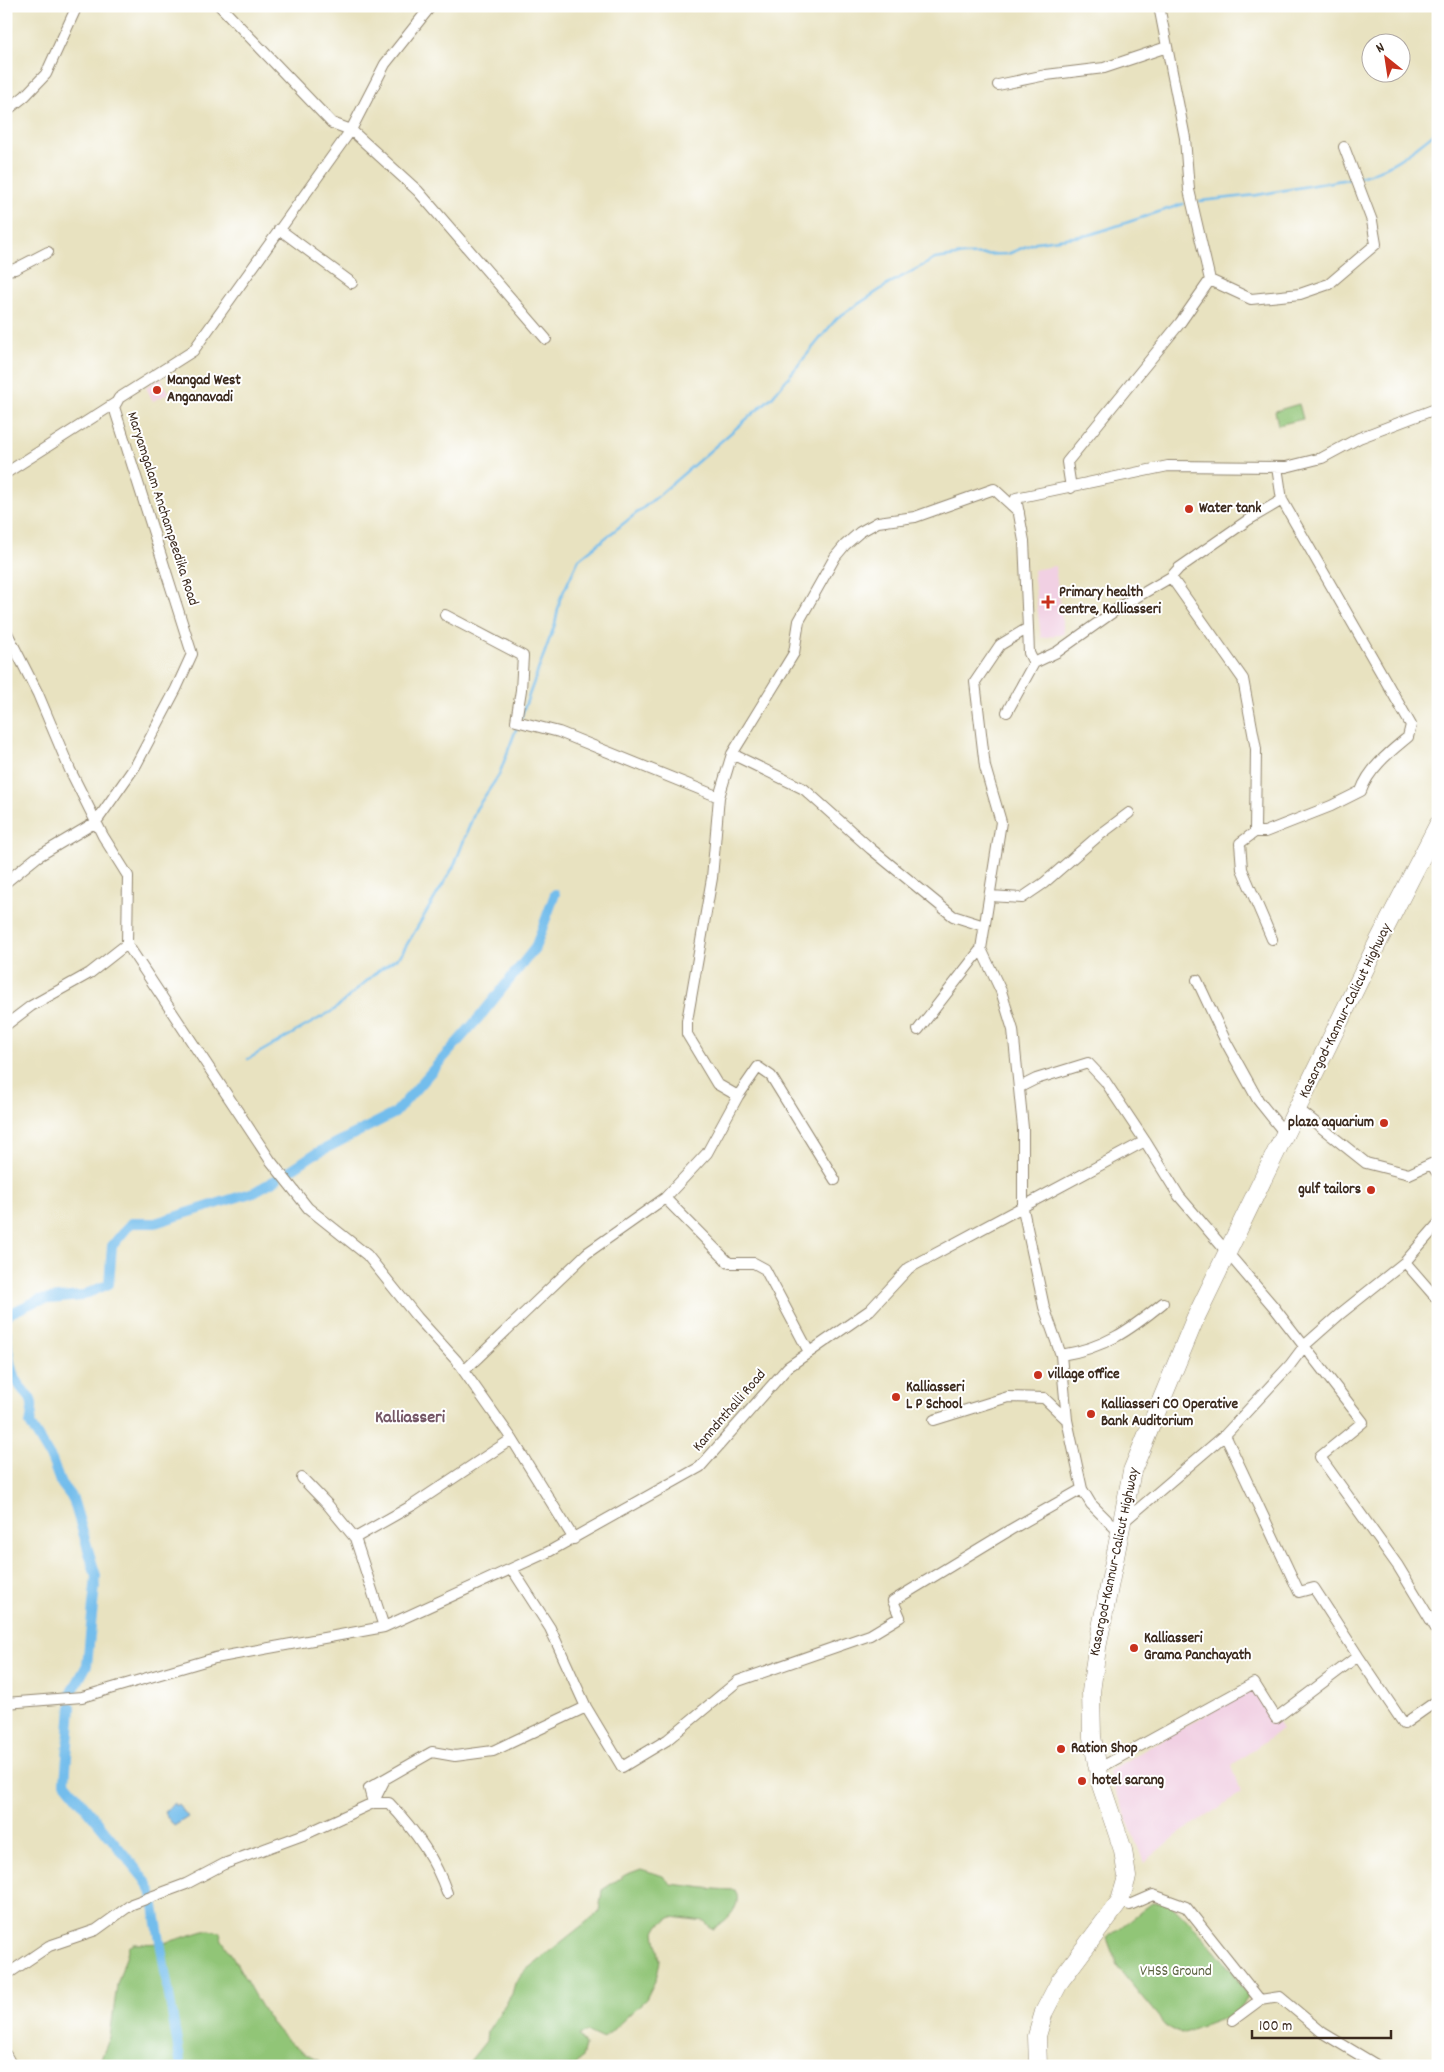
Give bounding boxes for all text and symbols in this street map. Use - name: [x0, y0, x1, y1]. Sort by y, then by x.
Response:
- north arrow: [1362, 32, 1412, 82]
- text: N: [1373, 38, 1389, 59]
- place label: Mangad West Anganavadi: [167, 370, 241, 409]
- marker: Mangad West Anganavadi: [151, 384, 163, 396]
- street label: Maryamgalam Anchampeedika Road: [120, 409, 204, 609]
- place label: Water tank: [1199, 498, 1261, 520]
- marker: Water tank: [1183, 503, 1195, 515]
- place label: Primary health centre, Kalliasseri: [1059, 582, 1161, 621]
- marker: Primary health centre, Kalliasseri: [1041, 595, 1055, 609]
- street label: Kasargod-Kannur-Calicut Highway: [1294, 919, 1398, 1102]
- place label: plaza aquarium: [1288, 1112, 1374, 1134]
- marker: plaza aquarium: [1378, 1117, 1390, 1129]
- place label: gulf tailors: [1298, 1179, 1361, 1201]
- marker: gulf tailors: [1365, 1184, 1377, 1196]
- place label: village office: [1048, 1364, 1120, 1386]
- street label: Kanndnthalli Road: [688, 1365, 772, 1457]
- marker: village office: [1032, 1369, 1044, 1381]
- place label: Kalliasseri L P School: [906, 1377, 965, 1416]
- marker: Kalliasseri L P School: [890, 1391, 902, 1403]
- place label: Kalliasseri CO Operative Bank Auditorium: [1101, 1394, 1239, 1433]
- district label: Kalliasseri: [375, 1406, 446, 1431]
- marker: Kalliasseri CO Operative Bank Auditorium: [1085, 1408, 1097, 1420]
- street label: Kasargod-Kannur-Calicut Highway: [1084, 1465, 1146, 1658]
- place label: Kalliasseri Grama Panchayath: [1144, 1628, 1251, 1667]
- marker: Kalliasseri Grama Panchayath: [1128, 1642, 1140, 1654]
- place label: Ration Shop: [1071, 1738, 1138, 1760]
- marker: Ration Shop: [1055, 1743, 1067, 1755]
- place label: hotel sarang: [1092, 1770, 1165, 1792]
- marker: hotel sarang: [1076, 1775, 1088, 1787]
- park label: VHSS Ground: [1140, 1961, 1212, 1983]
- scale bar: [1252, 2007, 1390, 2039]
- text: 100 m: [1259, 2016, 1292, 2038]

